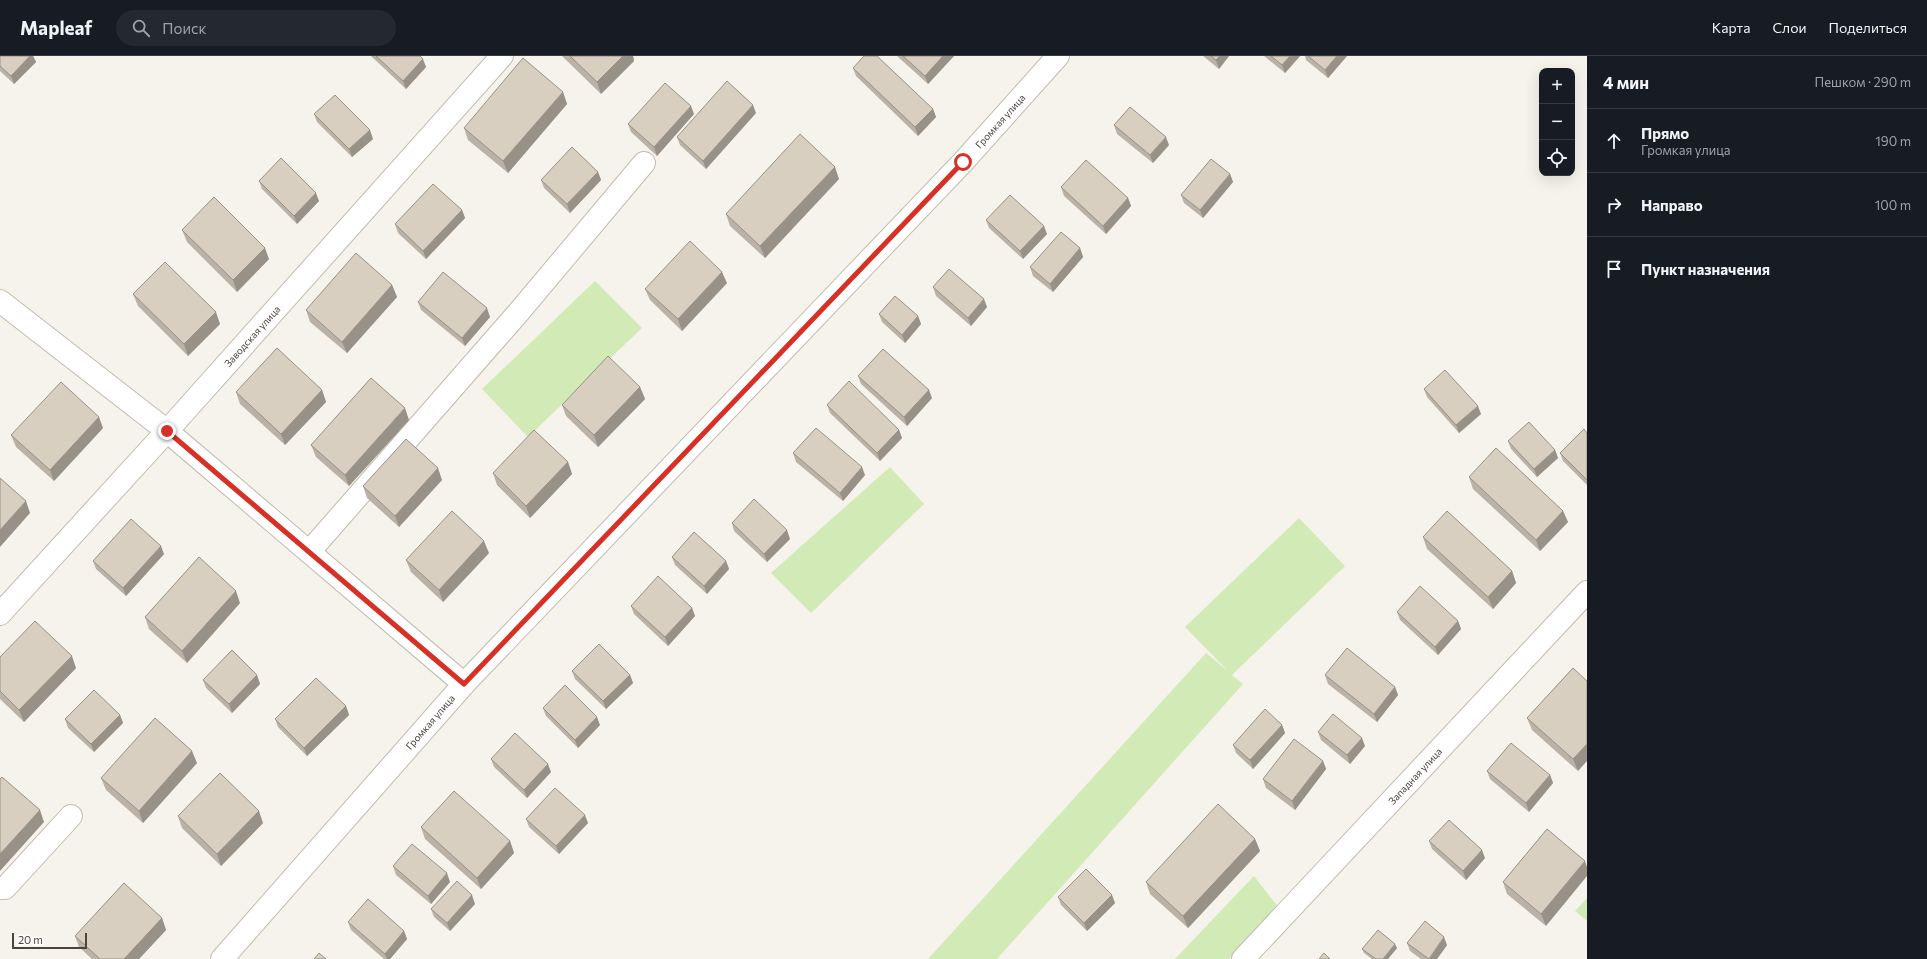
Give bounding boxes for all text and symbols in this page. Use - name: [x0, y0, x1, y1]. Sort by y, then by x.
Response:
- search box: [116, 10, 396, 46]
- text: Mapleaf: [20, 16, 92, 39]
- icon: search: [130, 17, 152, 39]
- text: Поиск: [162, 19, 207, 37]
- text: Карта: [1712, 19, 1750, 36]
- text: Слои: [1772, 19, 1807, 36]
- text: Поделиться: [1829, 19, 1907, 36]
- map controls: [1539, 68, 1575, 176]
- button: +: [1539, 68, 1575, 104]
- text: 4 мин: [1603, 72, 1649, 93]
- text: Пешком · 290 m: [1815, 74, 1911, 90]
- street label: Громкая улица: [973, 91, 1027, 151]
- button: −: [1539, 104, 1575, 140]
- text: Прямо: [1641, 124, 1689, 142]
- icon: ahead: [1603, 130, 1625, 152]
- text: 190 m: [1875, 133, 1911, 149]
- button: locate: [1539, 140, 1575, 176]
- text: Громкая улица: [1641, 142, 1730, 158]
- route start: [954, 153, 972, 171]
- icon: right: [1603, 194, 1625, 216]
- text: Направо: [1641, 196, 1703, 214]
- text: 100 m: [1875, 197, 1911, 213]
- icon: arrive: [1603, 258, 1625, 280]
- text: Пункт назначения: [1641, 260, 1770, 278]
- street label: Заводская улица: [221, 303, 283, 369]
- route end: [158, 422, 176, 440]
- street label: Громкая улица: [403, 692, 457, 752]
- street label: Западная улица: [1386, 745, 1444, 807]
- scale bar: [12, 931, 87, 950]
- text: 20 m: [18, 933, 43, 946]

